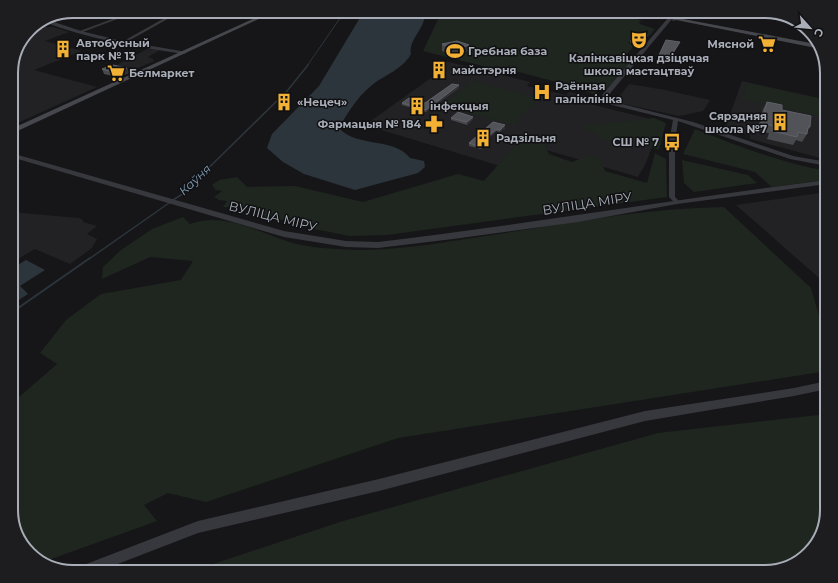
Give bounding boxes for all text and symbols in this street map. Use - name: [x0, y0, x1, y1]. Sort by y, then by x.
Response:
- north arrow: [790, 8, 830, 48]
- text: С: [811, 26, 827, 39]
- theatre icon: Калінкавіцкая дзіцячая школа мастацтваў: [629, 30, 649, 50]
- supermarket icon: Мясной: [757, 34, 777, 54]
- place label: Автобусный парк № 13: [76, 36, 150, 63]
- place label: Мясной: [707, 37, 754, 51]
- building icon: Автобусный парк № 13: [53, 39, 73, 59]
- sports icon: Гребная база: [445, 41, 465, 61]
- place label: Гребная база: [468, 44, 547, 58]
- place label: Калінкавіцкая дзіцячая школа мастацтваў: [569, 51, 709, 78]
- building icon: майстэрня: [429, 60, 449, 80]
- supermarket icon: Белмаркет: [106, 63, 126, 83]
- place label: майстэрня: [452, 63, 517, 77]
- place label: Белмаркет: [129, 66, 194, 80]
- place label: Раённая паліклініка: [555, 79, 622, 106]
- hospital icon: Раённая паліклініка: [532, 82, 552, 102]
- building icon: «Нецеч»: [274, 92, 294, 112]
- place label: «Нецеч»: [297, 95, 347, 109]
- building icon: інфекцыя: [407, 96, 427, 116]
- place label: інфекцыя: [430, 99, 489, 113]
- place label: Сярэдняя школа №7: [705, 109, 767, 136]
- building icon: Сярэдняя школа №7: [770, 112, 790, 132]
- pharmacy icon: Фармацыя № 184: [424, 114, 444, 134]
- place label: Фармацыя № 184: [318, 117, 421, 131]
- building icon: Радзільня: [473, 128, 493, 148]
- place label: Радзільня: [496, 131, 556, 145]
- bus stop icon: СШ № 7: [662, 132, 682, 152]
- place label: СШ № 7: [613, 135, 659, 149]
- water label: Каўня: [175, 161, 214, 198]
- street label: ВУЛІЦА МІРУ: [541, 188, 633, 218]
- street label: ВУЛІЦА МІРУ: [227, 197, 319, 235]

